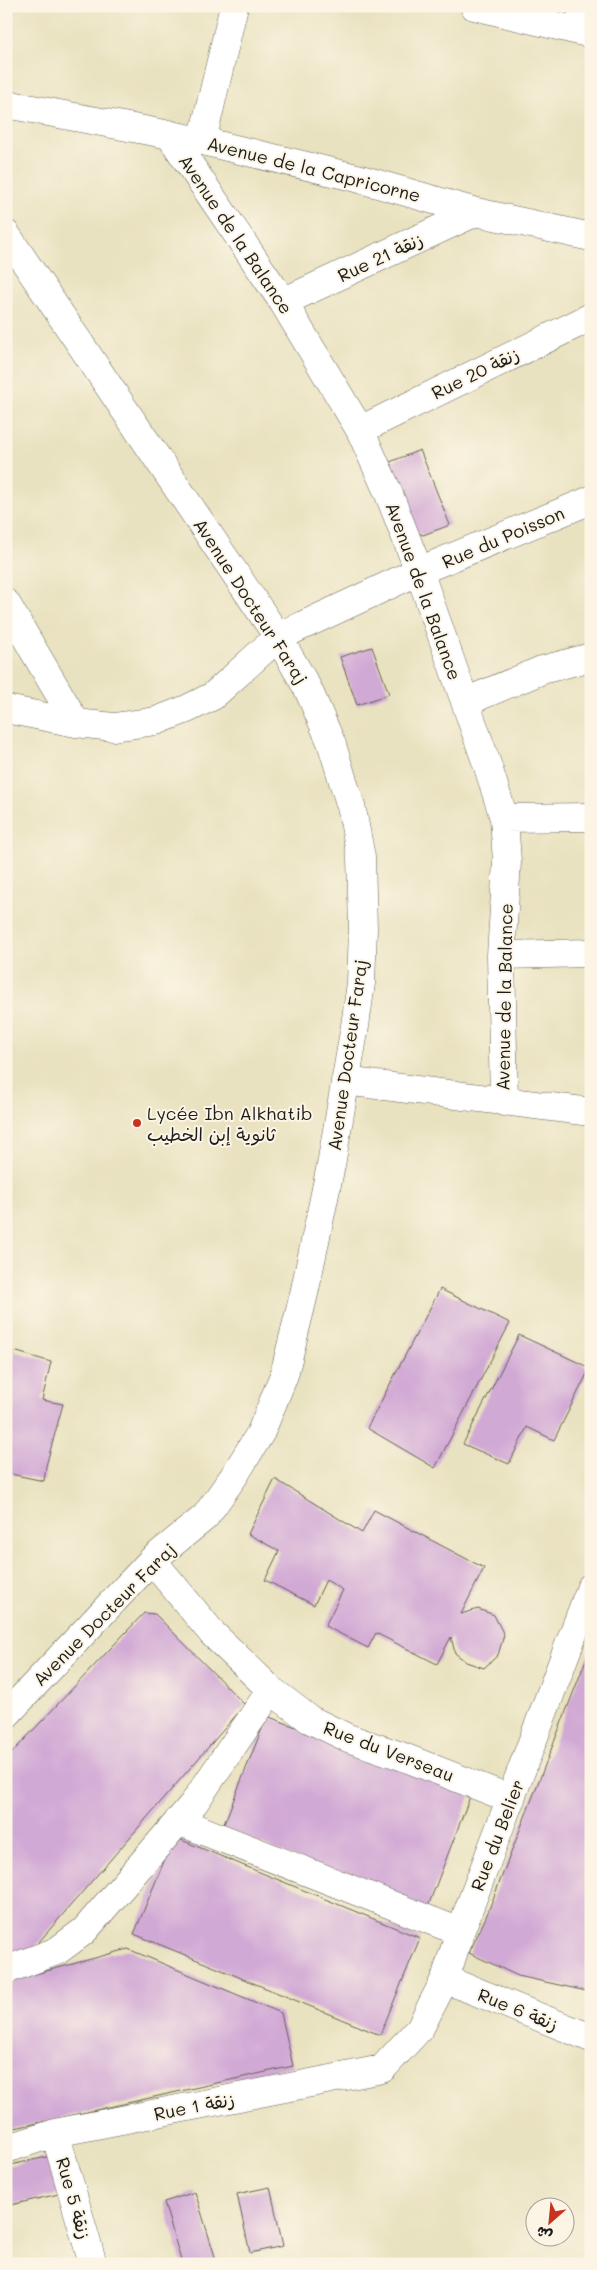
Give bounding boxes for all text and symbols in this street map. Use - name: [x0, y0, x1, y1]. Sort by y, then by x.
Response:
- street label: Avenue de la Capricorne: [205, 131, 423, 207]
- street label: Avenue de la Balance: [174, 149, 298, 319]
- street label: Rue 21 زنقة: [333, 227, 427, 287]
- street label: Rue 20 زنقة: [427, 341, 523, 405]
- street label: Avenue de la Balance: [381, 499, 467, 683]
- street label: Rue du Poisson: [438, 500, 568, 574]
- street label: Avenue Docteur Faraj: [188, 514, 314, 688]
- street label: Avenue de la Balance: [490, 903, 518, 1091]
- street label: Avenue Docteur Faraj: [322, 958, 372, 1152]
- place label: Lycée Ibn Alkhatib ثانوية إبن الخطيب: [147, 1101, 312, 1146]
- marker: Lycée Ibn Alkhatib ثانوية إبن الخطيب: [131, 1117, 143, 1129]
- street label: Avenue Docteur Faraj: [27, 1537, 181, 1691]
- street label: Rue du Verseau: [320, 1715, 458, 1787]
- street label: Rue du Belier: [465, 1776, 529, 1894]
- street label: Rue 6 زنقة: [474, 1982, 562, 2036]
- street label: Rue 1 زنقة: [152, 2086, 236, 2126]
- street label: Rue 5 زنقة: [51, 2154, 97, 2242]
- north arrow: [524, 2198, 574, 2248]
- text: ش: [533, 2222, 555, 2246]

